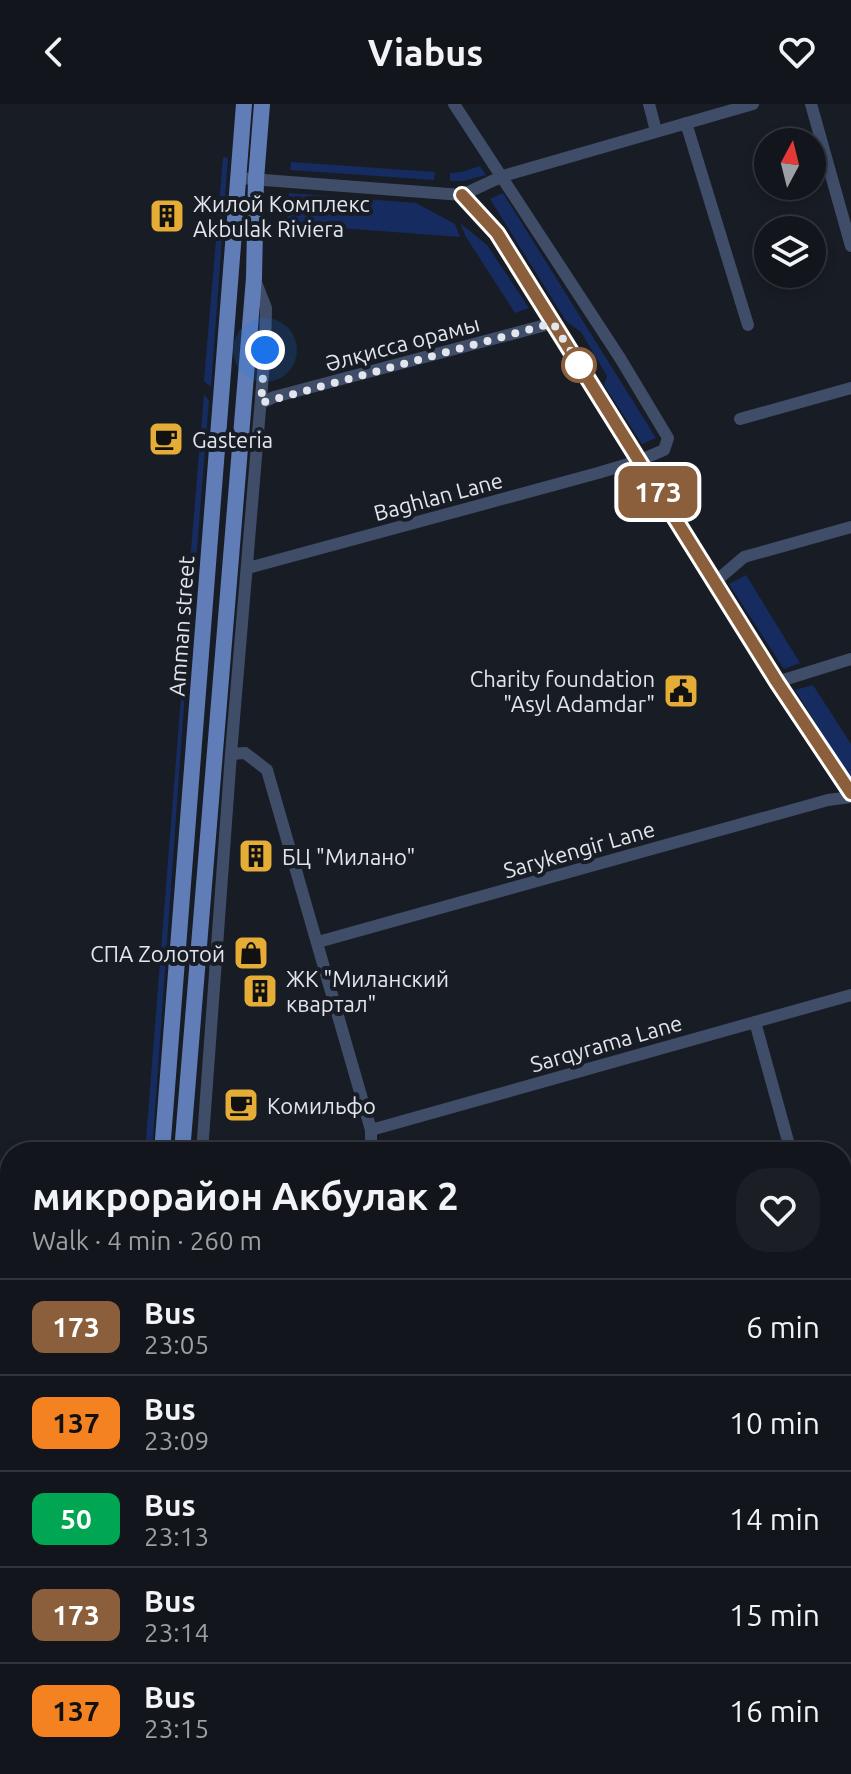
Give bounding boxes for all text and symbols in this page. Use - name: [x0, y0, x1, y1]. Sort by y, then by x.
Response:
- icon: back: [32, 30, 76, 74]
- icon: heart: [775, 30, 819, 74]
- text: Viabus: [368, 32, 483, 73]
- north arrow: [754, 128, 826, 200]
- map controls: [754, 128, 826, 288]
- place label: Жилой Комплекс Akbulak Riviera: [193, 191, 370, 241]
- building icon: Жилой Комплекс Akbulak Riviera: [148, 197, 186, 235]
- button: layers: [754, 216, 826, 288]
- street label: Әлқисса орамы: [322, 310, 482, 376]
- your location: [245, 330, 285, 370]
- unlabelled marker: [562, 348, 596, 382]
- cafe icon: Gasteria: [147, 420, 185, 458]
- place label: Gasteria: [192, 427, 273, 452]
- line badge: 173: [612, 466, 704, 518]
- street label: Baghlan Lane: [371, 467, 505, 525]
- text: 173: [634, 476, 682, 507]
- street label: Amman street: [164, 555, 198, 697]
- place label: Charity foundation "Asyl Adamdar": [470, 666, 655, 716]
- public building icon: Charity foundation "Asyl Adamdar": [662, 672, 700, 710]
- street label: Sarykengir Lane: [500, 815, 658, 883]
- building icon: БЦ "Милано": [237, 837, 275, 875]
- place label: БЦ "Милано": [282, 844, 415, 869]
- shop icon: СПА Zолотой: [232, 934, 270, 972]
- place label: СПА Zолотой: [90, 941, 225, 966]
- place label: ЖК "Миланский квартал": [286, 966, 449, 1016]
- building icon: ЖК "Миланский квартал": [241, 972, 279, 1010]
- street label: Sarqyrama Lane: [527, 1009, 685, 1077]
- cafe icon: Комильфо: [222, 1086, 260, 1124]
- place label: Комильфо: [267, 1093, 376, 1118]
- button: heart: [736, 1168, 820, 1252]
- text: микрорайон Акбулак 2: [32, 1175, 459, 1217]
- text: Walk · 4 min · 260 m: [32, 1226, 262, 1255]
- text: Bus: [144, 1296, 196, 1330]
- text: 6 min: [746, 1310, 820, 1344]
- text: 173: [52, 1311, 100, 1342]
- text: 23:05: [144, 1330, 209, 1359]
- text: Bus: [144, 1392, 196, 1426]
- text: 10 min: [729, 1406, 820, 1440]
- text: 137: [52, 1407, 100, 1438]
- text: 23:09: [144, 1426, 209, 1455]
- text: Bus: [144, 1488, 196, 1522]
- text: 14 min: [729, 1502, 820, 1536]
- text: 50: [60, 1503, 92, 1534]
- text: 23:13: [144, 1522, 209, 1551]
- text: Bus: [144, 1584, 196, 1618]
- text: 15 min: [729, 1598, 820, 1632]
- text: 173: [52, 1599, 100, 1630]
- text: 23:14: [144, 1618, 209, 1647]
- text: Bus: [144, 1680, 196, 1714]
- text: 16 min: [729, 1694, 820, 1728]
- text: 137: [52, 1695, 100, 1726]
- text: 23:15: [144, 1714, 209, 1743]

